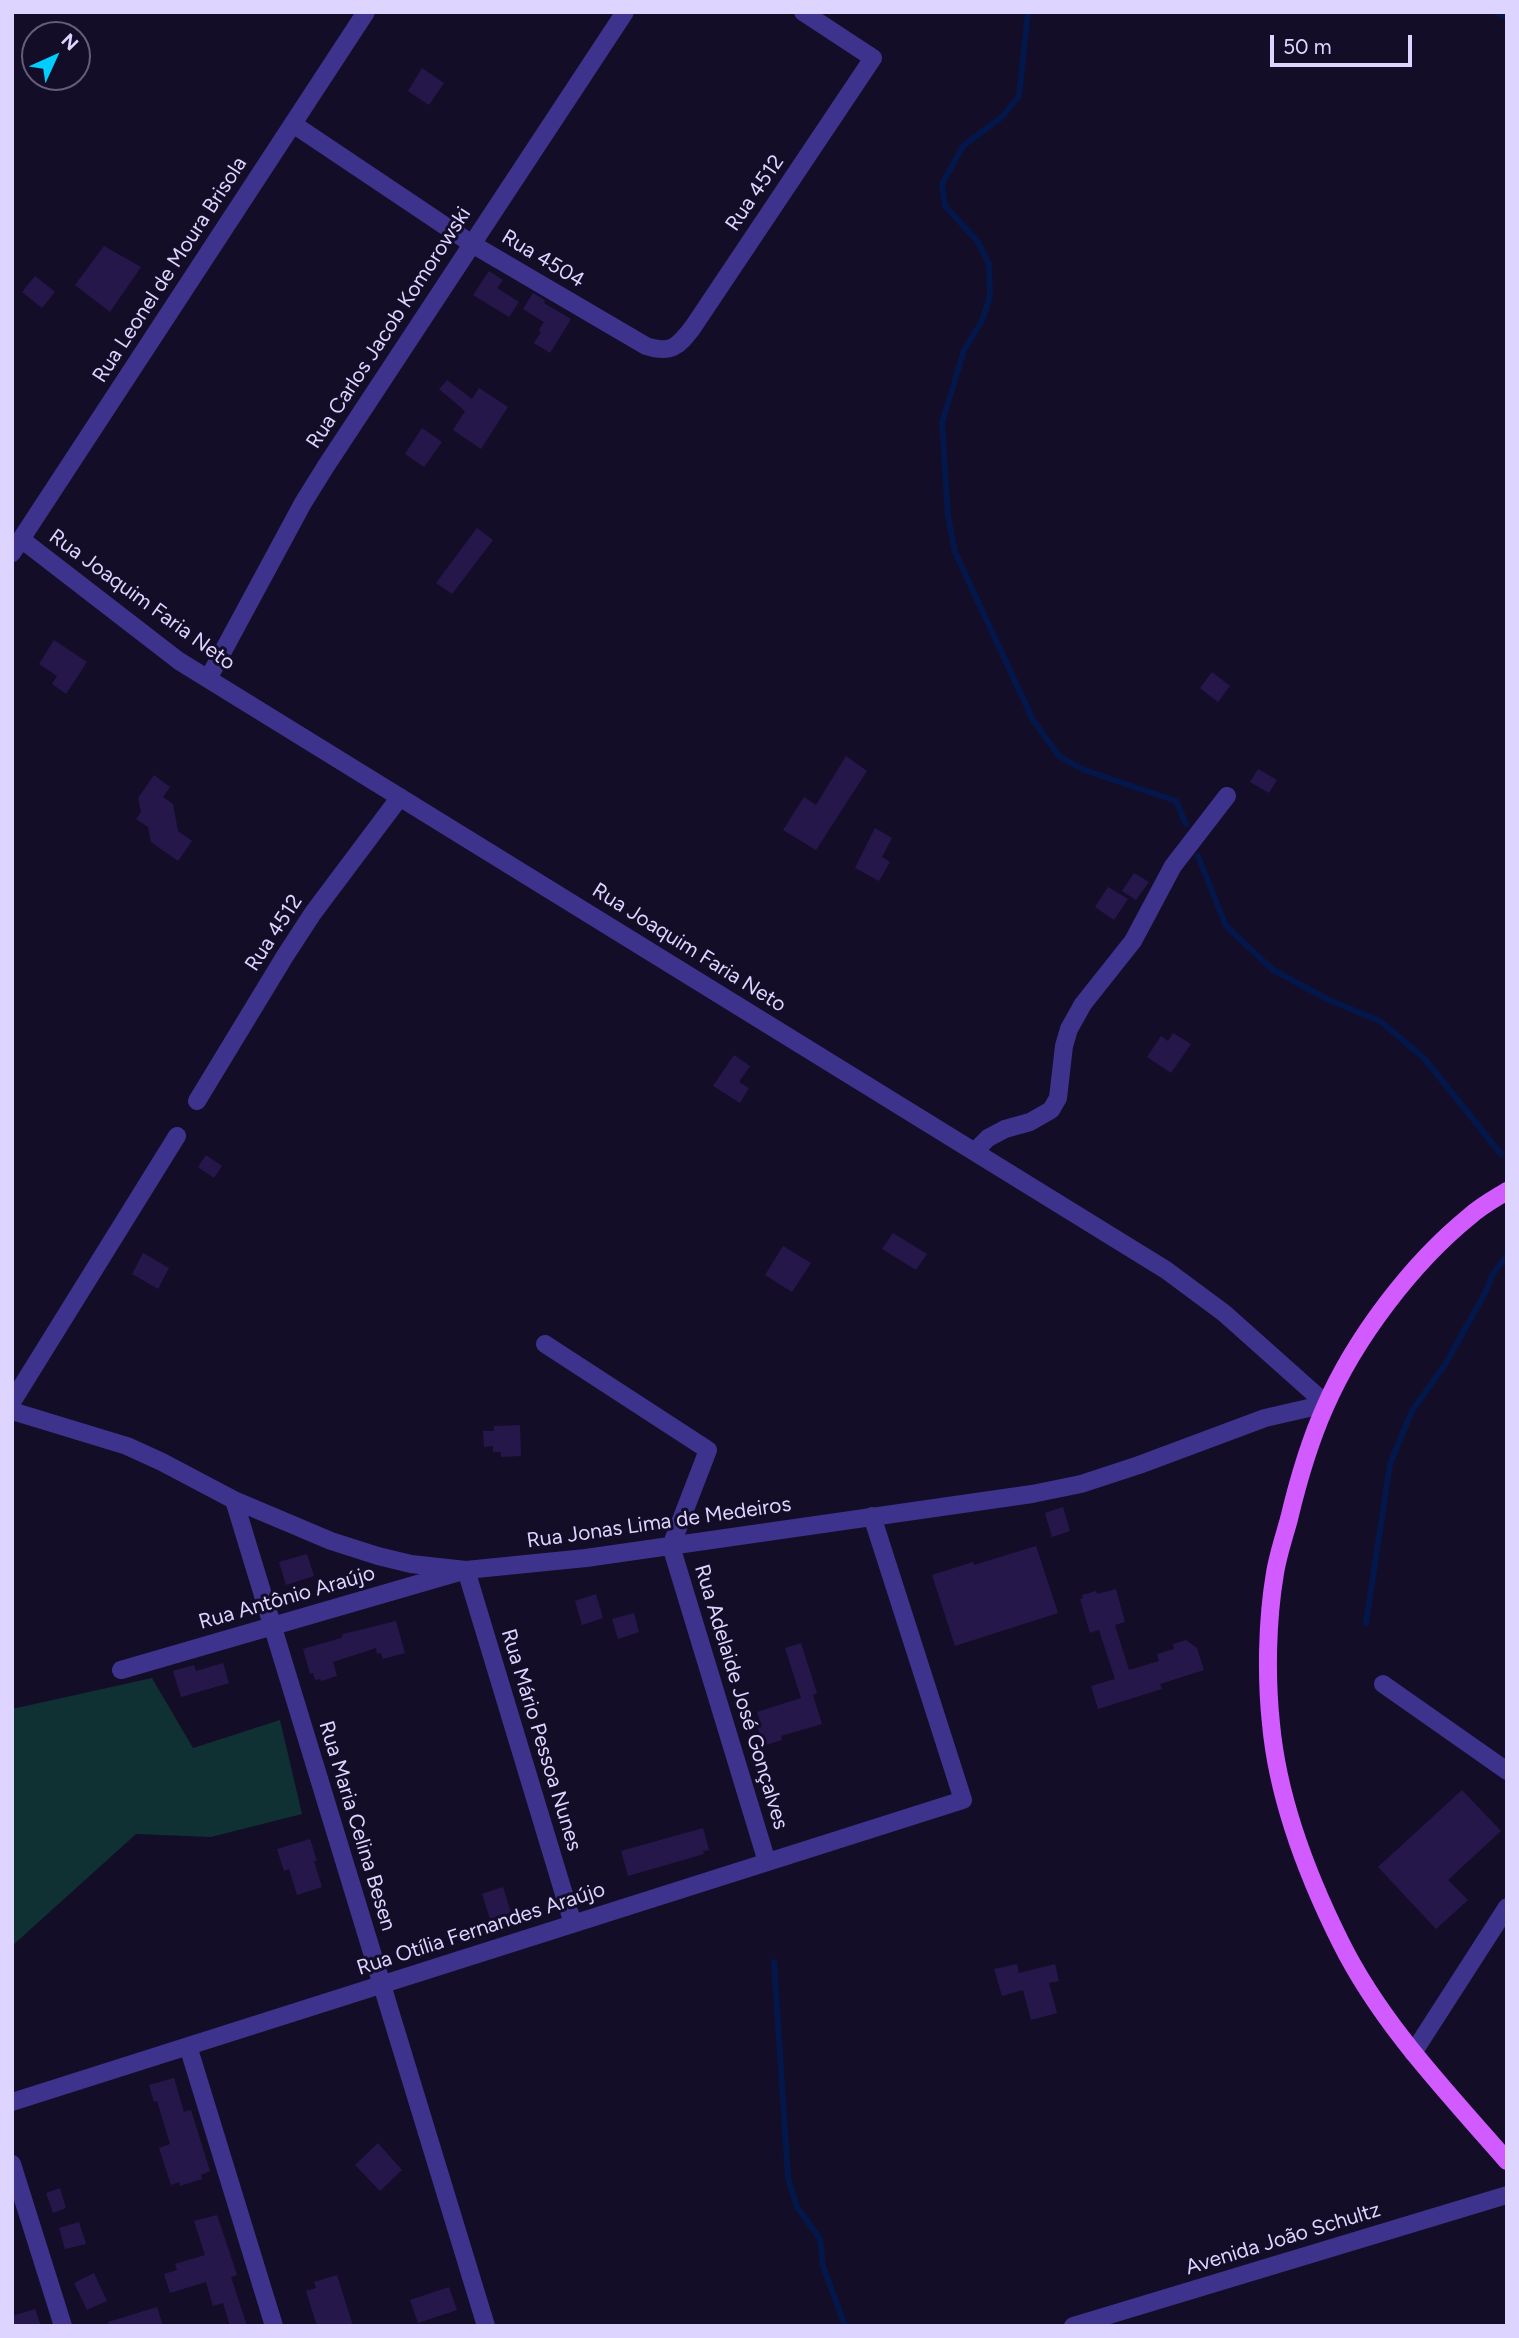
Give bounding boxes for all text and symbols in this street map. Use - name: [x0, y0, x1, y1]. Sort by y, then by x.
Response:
- north arrow: [21, 21, 91, 91]
- scale bar: [1274, 21, 1416, 65]
- text: N: [56, 29, 83, 56]
- text: 50 m: [1283, 34, 1332, 59]
- street label: Rua 4512: [720, 150, 790, 236]
- street label: Rua Leonel de Moura Brisola: [88, 152, 252, 388]
- street label: Rua Carlos Jacob Komorowski: [301, 202, 477, 454]
- street label: Rua 4504: [497, 224, 589, 294]
- street label: Rua Joaquim Faria Neto: [44, 524, 240, 676]
- street label: Rua Joaquim Faria Neto: [587, 878, 791, 1018]
- street label: Rua 4512: [240, 890, 308, 976]
- street label: Rua Jonas Lima de Medeiros: [525, 1492, 793, 1554]
- street label: Rua Antônio Araújo: [196, 1561, 378, 1635]
- street label: Rua Adelaide José Gonçalves: [689, 1561, 793, 1833]
- street label: Rua Mário Pessoa Nunes: [495, 1626, 587, 1854]
- street label: Rua Maria Celina Besen: [313, 1718, 401, 1934]
- street label: Rua Otília Fernandes Araújo: [354, 1877, 608, 1981]
- street label: Avenida João Schultz: [1182, 2197, 1384, 2281]

